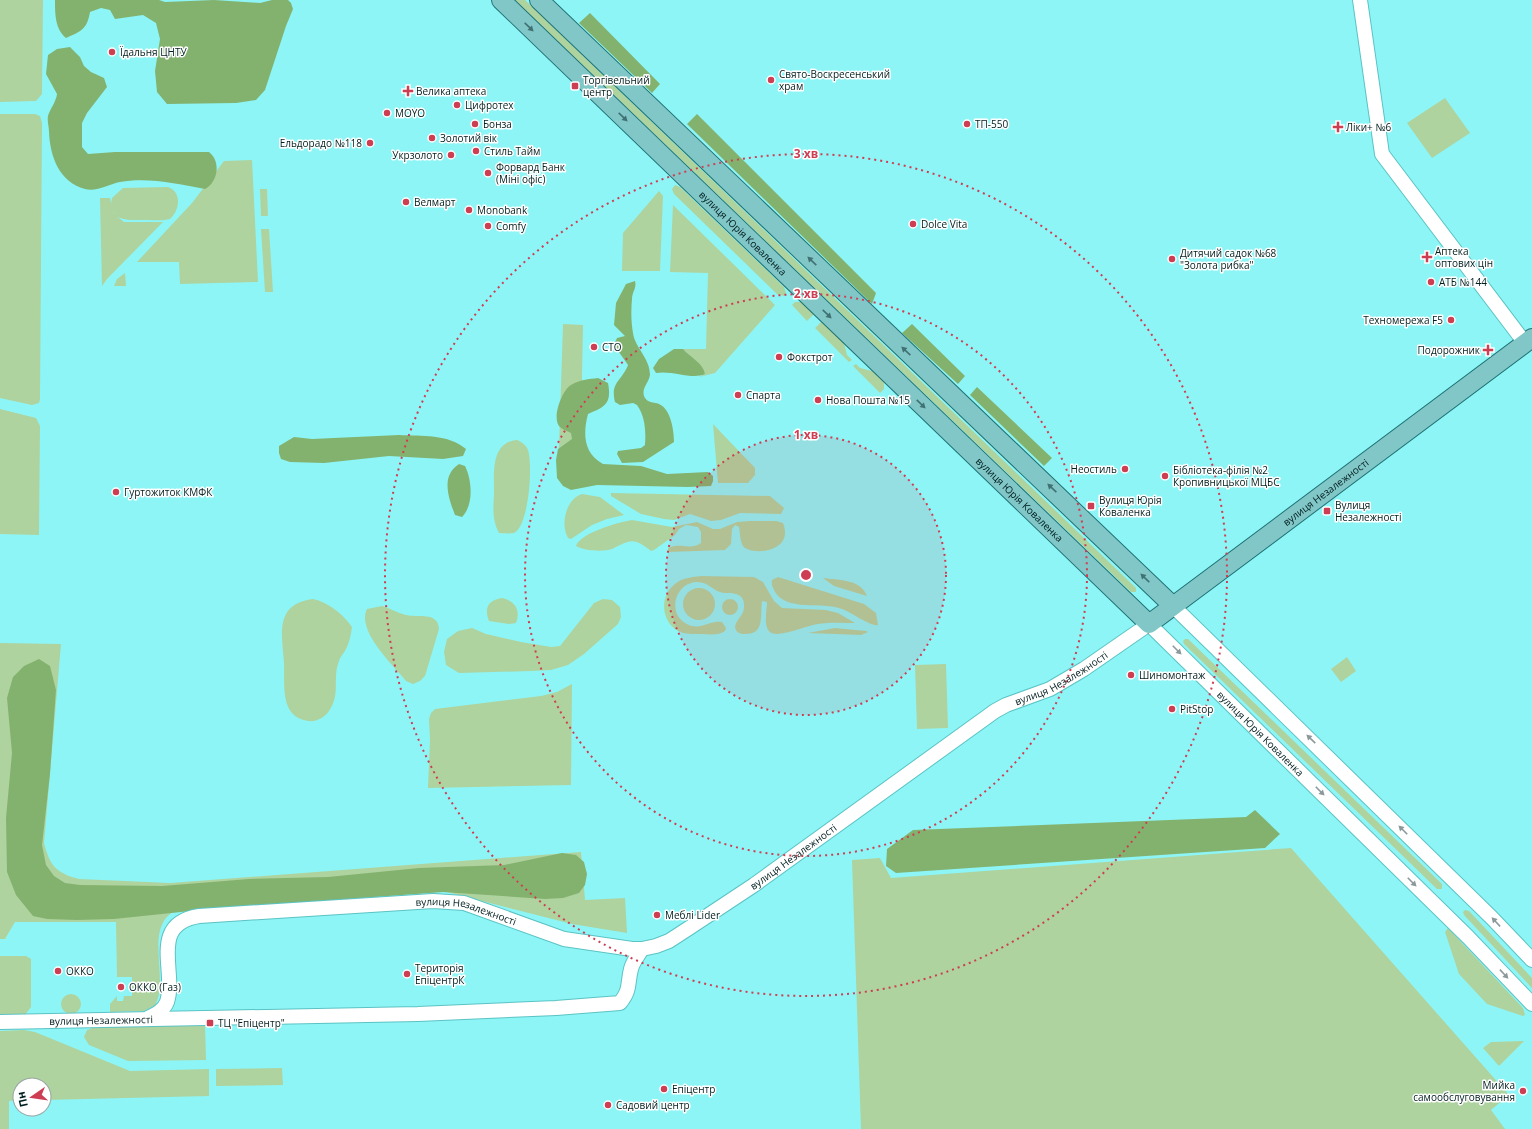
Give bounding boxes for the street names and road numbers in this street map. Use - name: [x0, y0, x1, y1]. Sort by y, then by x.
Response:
- street label: вулиця Юрія Коваленка: [696, 188, 790, 278]
- street label: вулиця Юрія Коваленка: [973, 454, 1066, 545]
- street label: вулиця Незалежності: [1280, 455, 1371, 529]
- street label: вулиця Незалежності: [1013, 648, 1110, 708]
- street label: вулиця Юрія Коваленка: [1214, 688, 1307, 779]
- street label: вулиця Незалежності: [747, 821, 839, 893]
- street label: вулиця Незалежності: [415, 894, 518, 928]
- street label: вулиця Незалежності: [49, 1012, 153, 1028]

